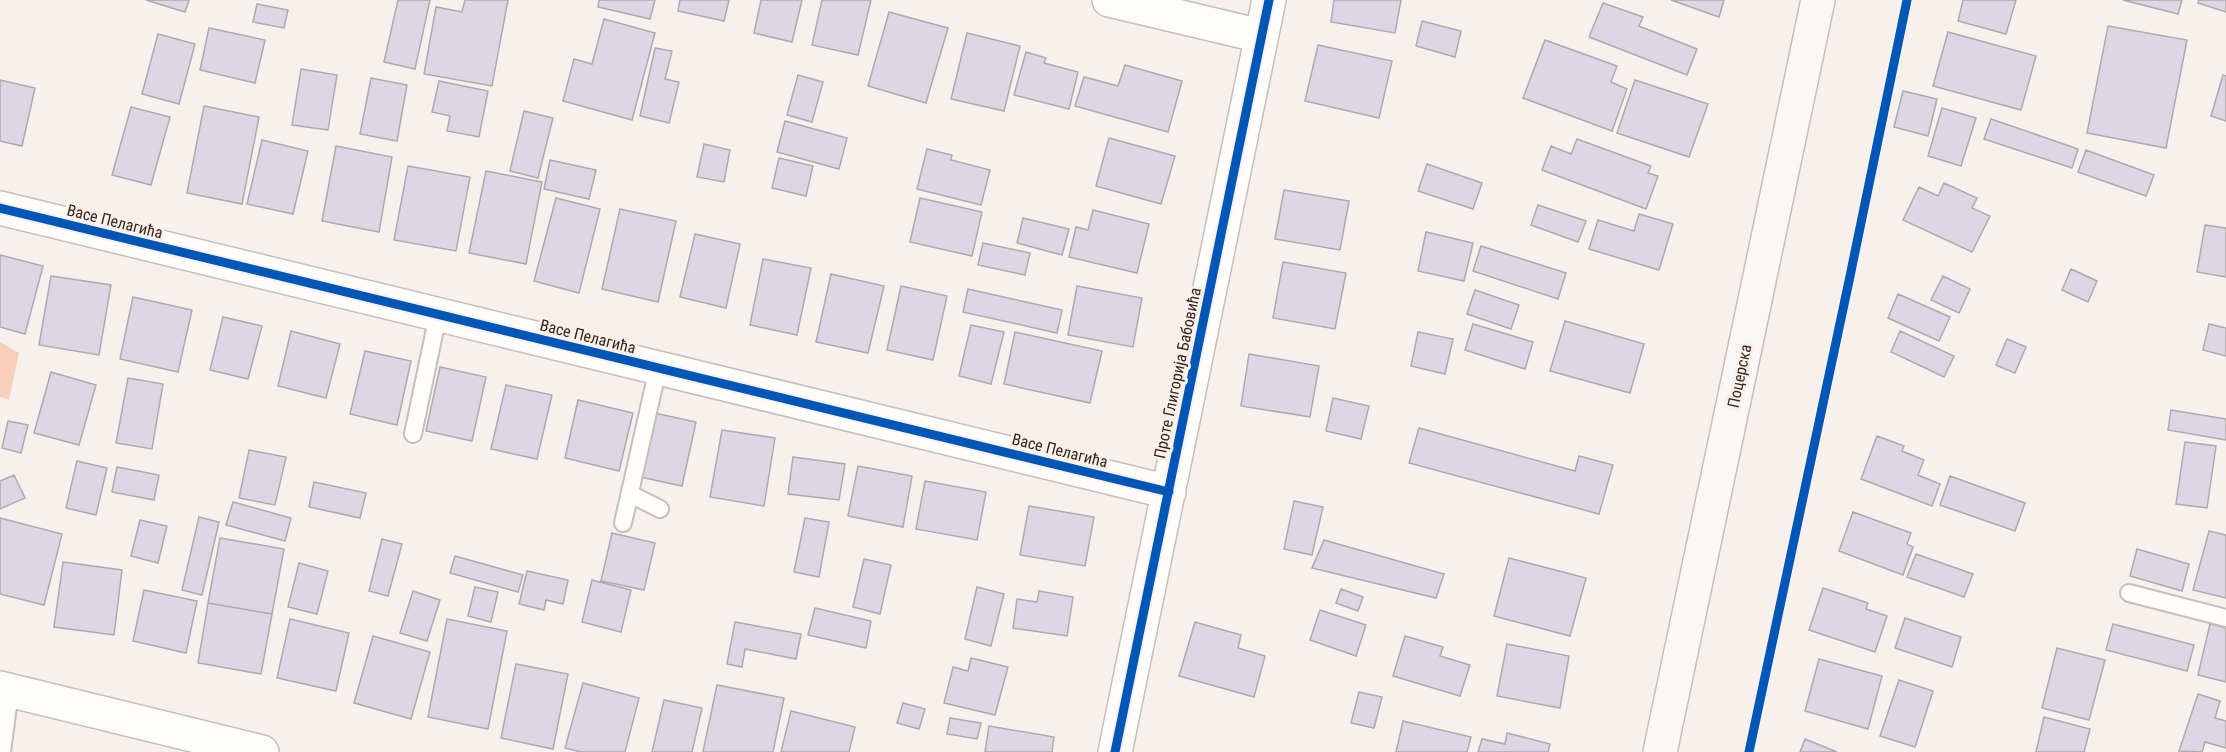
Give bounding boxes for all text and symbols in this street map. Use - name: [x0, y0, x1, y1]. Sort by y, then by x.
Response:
- street label: Васе Пелагића: [65, 200, 165, 243]
- street label: Проте Глигорија Бабовића: [1150, 286, 1205, 460]
- street label: Васе Пелагића: [538, 315, 638, 358]
- street label: Поцерска: [1723, 343, 1755, 410]
- street label: Васе Пелагића: [1010, 429, 1110, 472]

